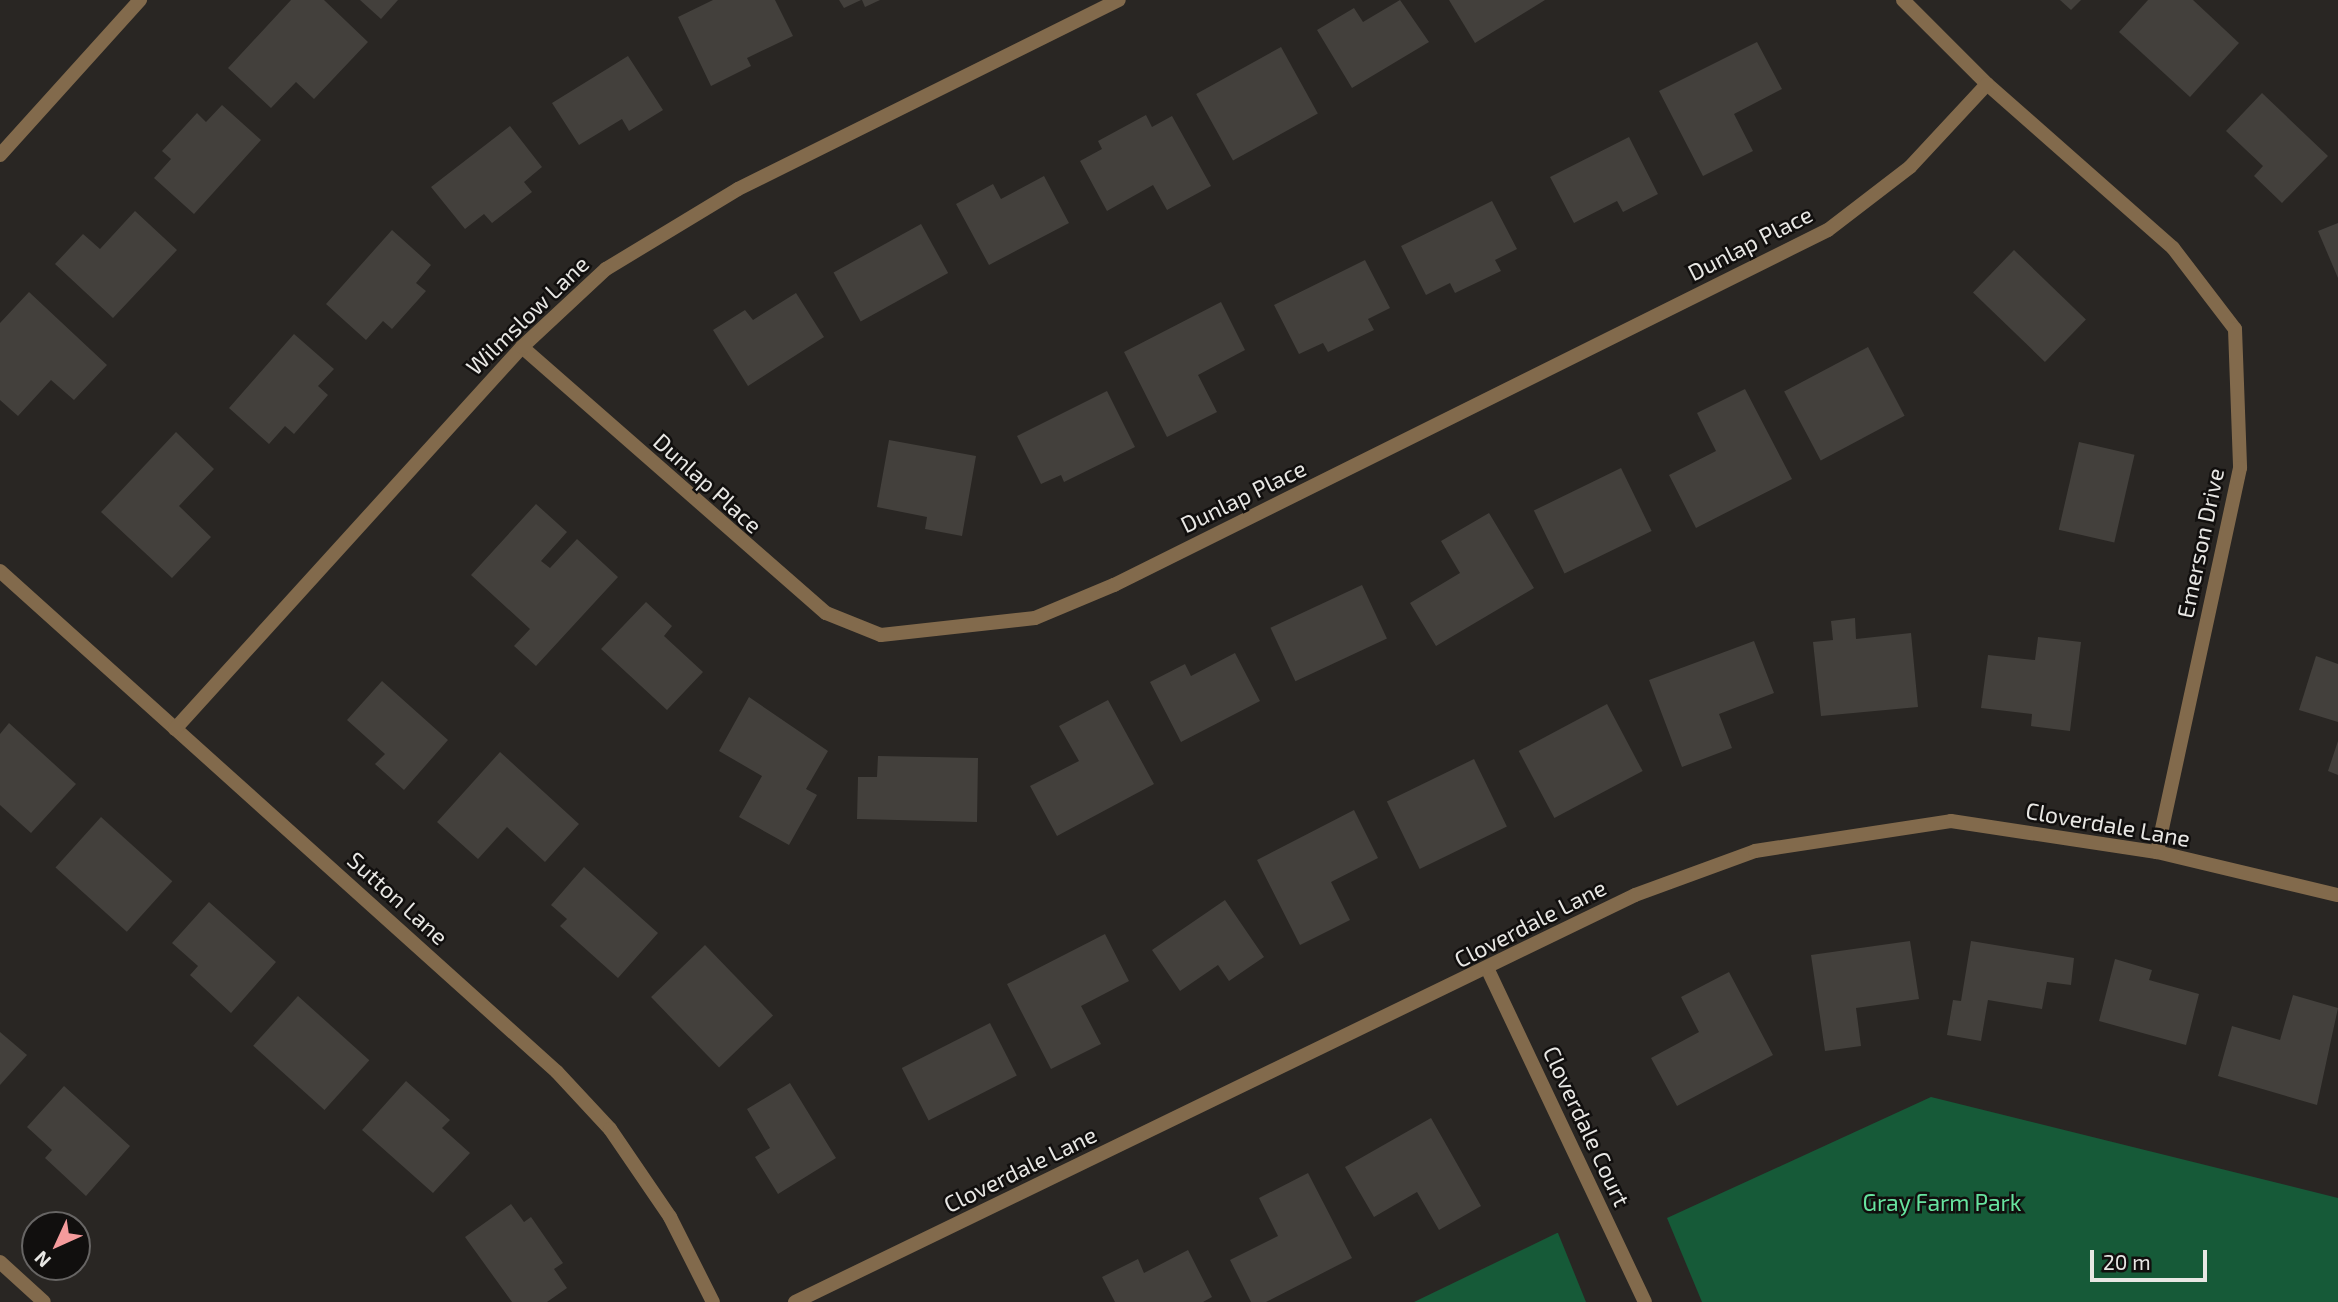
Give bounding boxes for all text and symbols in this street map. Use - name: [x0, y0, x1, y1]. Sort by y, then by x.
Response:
- street label: Dunlap Place: [1683, 200, 1817, 286]
- street label: Wilmslow Lane: [460, 249, 594, 381]
- street label: Dunlap Place: [648, 427, 768, 539]
- street label: Dunlap Place: [1176, 454, 1310, 538]
- street label: Emerson Drive: [2171, 466, 2229, 620]
- street label: Cloverdale Lane: [2024, 796, 2192, 852]
- street label: Sutton Lane: [342, 846, 454, 950]
- street label: Cloverdale Lane: [1450, 873, 1610, 973]
- street label: Cloverdale Court: [1538, 1041, 1636, 1211]
- street label: Cloverdale Lane: [939, 1120, 1101, 1218]
- park label: Gray Farm Park: [1862, 1188, 2022, 1216]
- north arrow: [21, 1211, 91, 1281]
- scale bar: [2093, 1236, 2210, 1280]
- text: N: [29, 1247, 55, 1273]
- text: 20 m: [2103, 1249, 2151, 1274]

